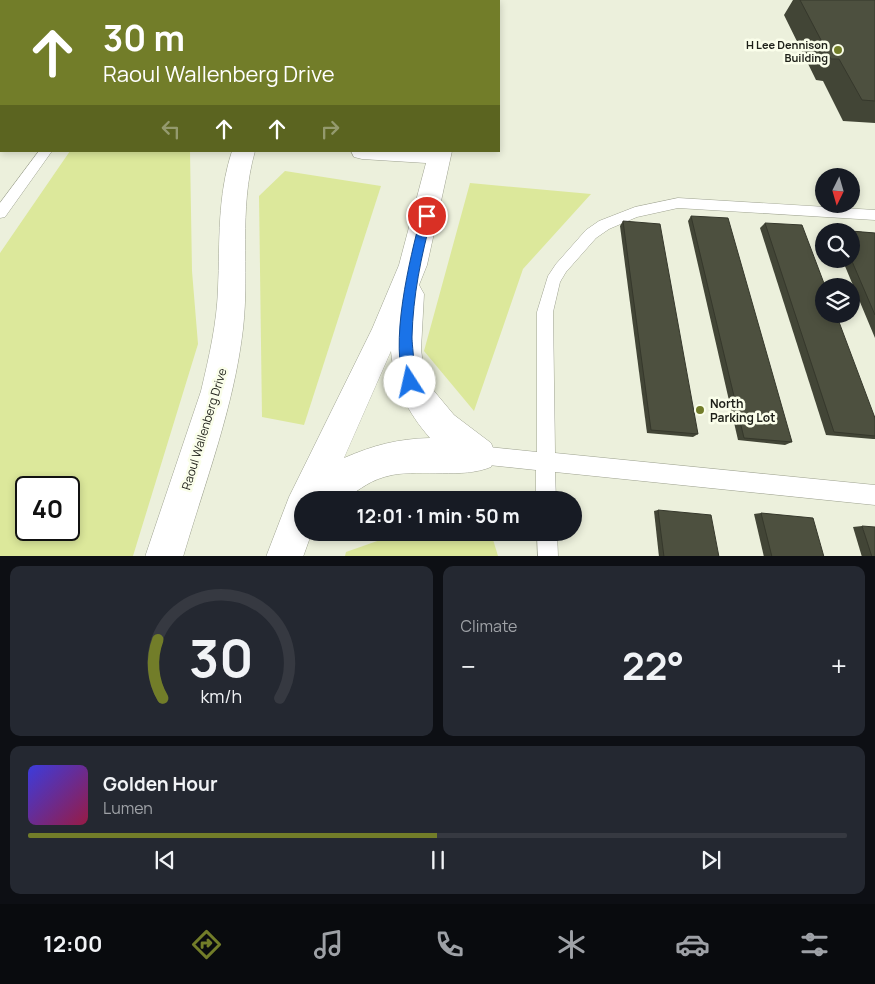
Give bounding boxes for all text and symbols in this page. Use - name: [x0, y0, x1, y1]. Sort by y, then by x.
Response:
- text: 30 m: [103, 14, 185, 62]
- icon: ahead: [20, 20, 85, 85]
- place label: H Lee Dennison Building: [746, 37, 828, 65]
- marker: H Lee Dennison Building: [832, 44, 844, 56]
- text: Raoul Wallenberg Drive: [103, 59, 335, 89]
- icon: left: [157, 115, 185, 143]
- icon: ahead: [210, 115, 238, 143]
- icon: ahead: [263, 115, 291, 143]
- icon: right: [316, 115, 344, 143]
- north arrow: [815, 168, 860, 212]
- map controls: [815, 168, 860, 323]
- pin: [406, 195, 448, 237]
- icon: arrive: [413, 202, 441, 230]
- button: search: [815, 223, 860, 268]
- button: layers: [815, 278, 860, 323]
- position arrow: [383, 355, 435, 407]
- street label: Raoul Wallenberg Drive: [177, 366, 231, 492]
- place label: North Parking Lot: [710, 395, 775, 426]
- marker: North Parking Lot: [694, 404, 706, 416]
- speed limit sign: 40: [15, 476, 80, 541]
- text: 12:01 · 1 min · 50 m: [356, 503, 520, 529]
- text: Climate: [461, 615, 517, 637]
- text: 30: [189, 622, 253, 693]
- text: 22°: [622, 639, 684, 691]
- text: −: [461, 647, 476, 685]
- text: +: [831, 647, 847, 685]
- text: km/h: [200, 684, 242, 708]
- text: Golden Hour: [103, 771, 217, 797]
- text: Lumen: [103, 797, 153, 819]
- icon: previous: [151, 846, 179, 874]
- icon: pause: [424, 846, 452, 874]
- icon: next: [697, 846, 725, 874]
- icon: directions: [189, 927, 224, 962]
- icon: music: [311, 927, 346, 962]
- icon: phone: [432, 927, 467, 962]
- icon: climate: [554, 927, 589, 962]
- icon: car: [675, 927, 710, 962]
- icon: filters: [797, 927, 832, 962]
- text: 12:00: [43, 929, 103, 959]

